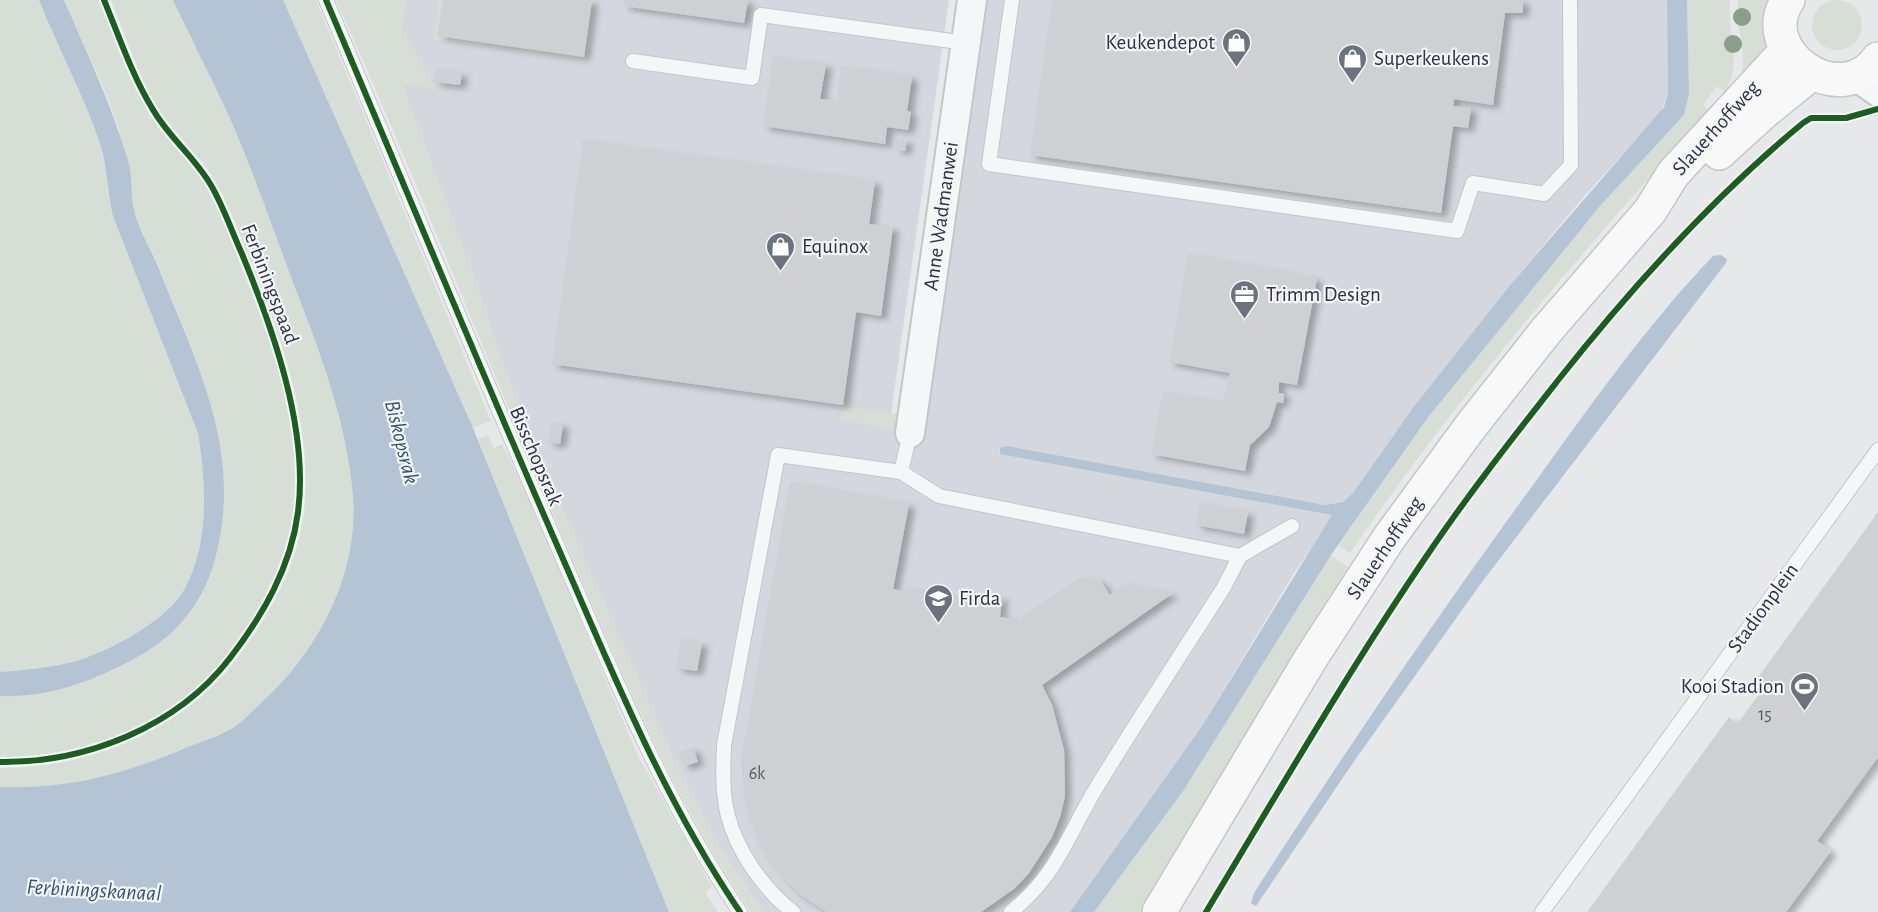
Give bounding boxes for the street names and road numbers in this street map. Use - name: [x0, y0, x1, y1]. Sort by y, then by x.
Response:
- street label: Slauerhoffweg: [1668, 76, 1764, 179]
- street label: Anne Wadmanwei: [920, 140, 962, 292]
- street label: Ferbiningspaad: [238, 221, 302, 347]
- street label: Bisschopsrak: [506, 403, 566, 509]
- street label: Slauerhoffweg: [1343, 492, 1427, 603]
- street label: Stadionplein: [1724, 559, 1802, 657]

